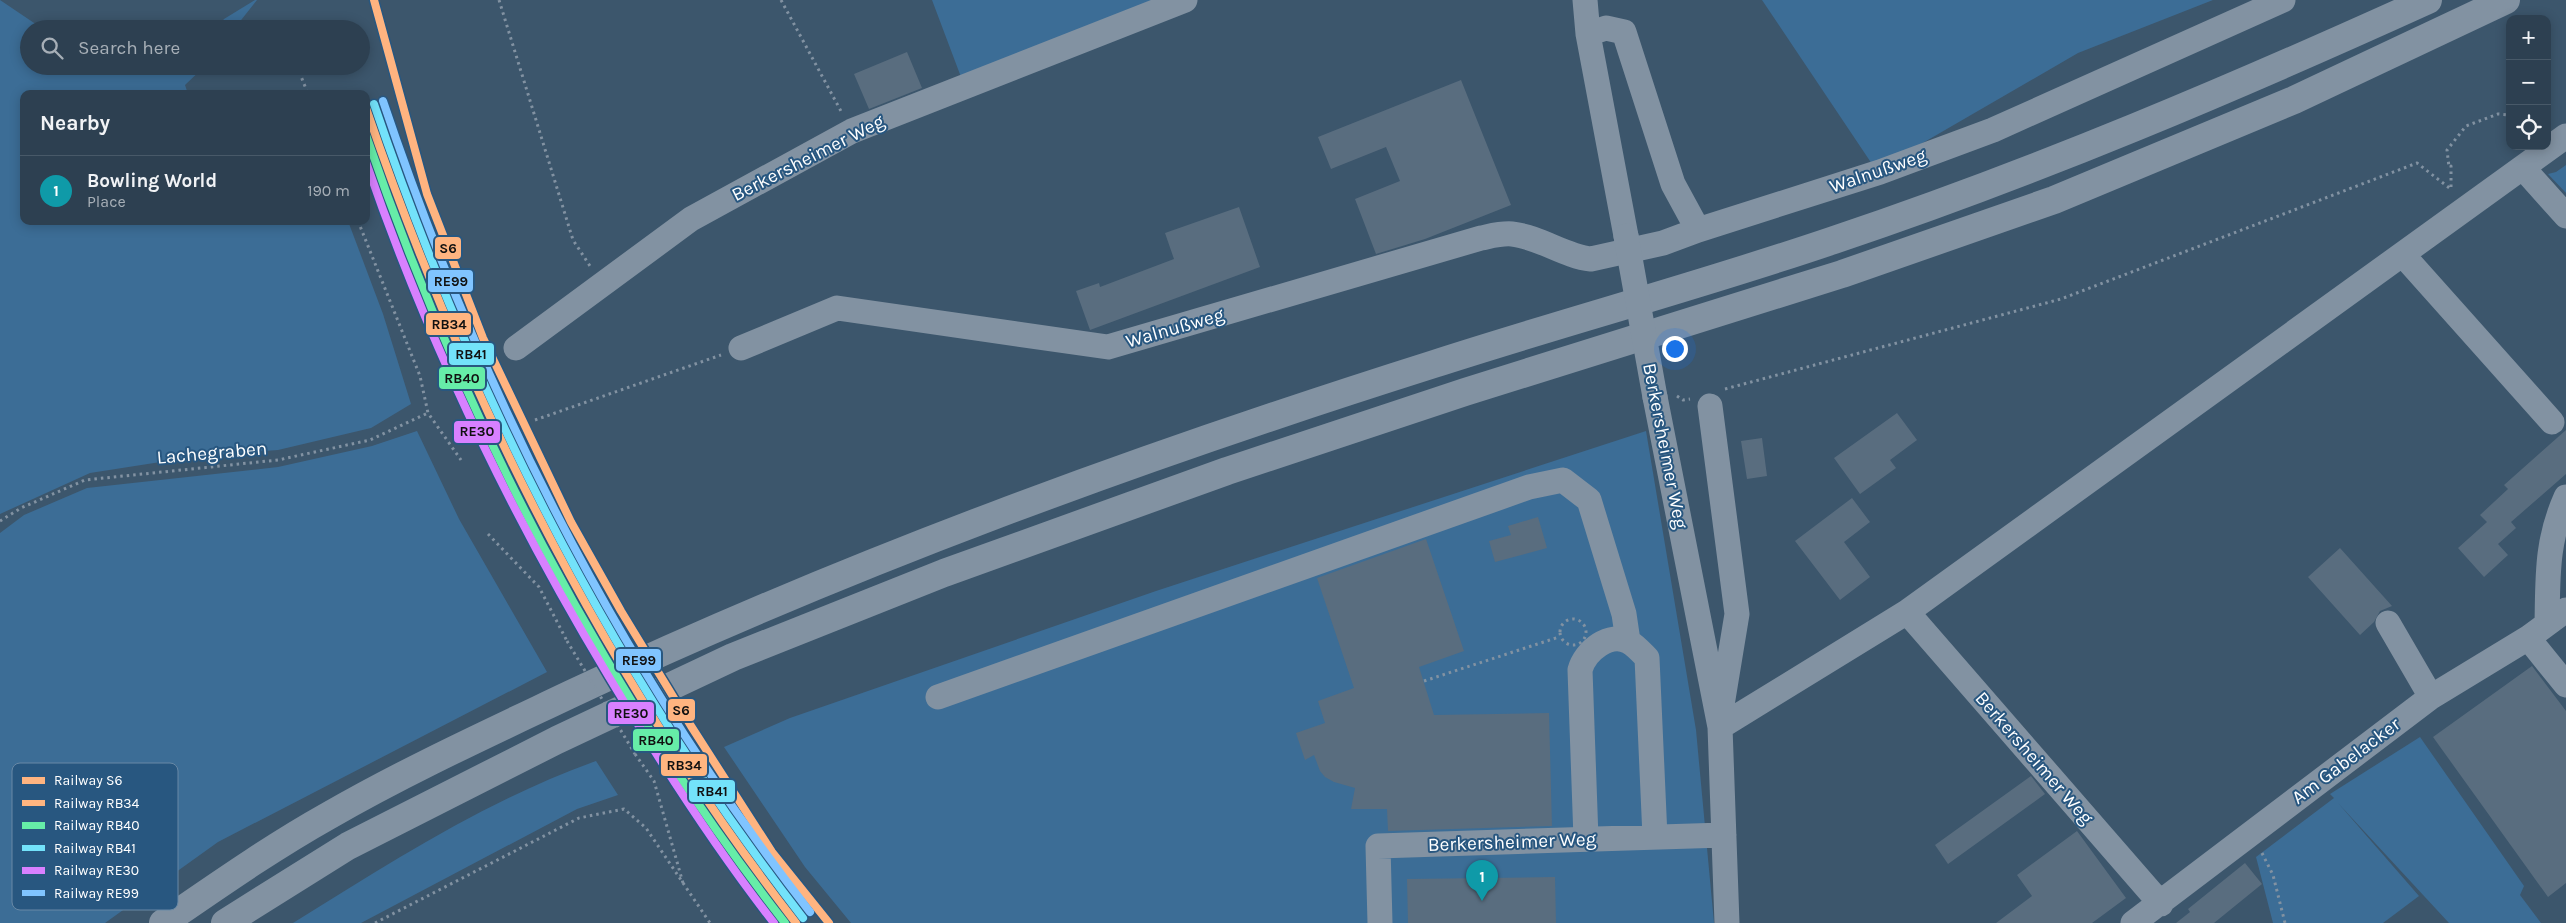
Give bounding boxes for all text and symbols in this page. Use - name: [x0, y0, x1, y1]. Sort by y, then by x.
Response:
- map controls: [2506, 15, 2551, 150]
- button: +: [2506, 15, 2551, 60]
- search box: [20, 20, 370, 75]
- icon: search: [38, 34, 66, 62]
- text: Search here: [78, 37, 180, 59]
- button: −: [2506, 60, 2551, 105]
- button: locate: [2506, 105, 2551, 150]
- street label: Berkersheimer Weg: [728, 110, 888, 206]
- text: Nearby: [40, 111, 110, 135]
- street label: Walnußweg: [1827, 144, 1930, 198]
- text: Bowling World: [87, 170, 217, 192]
- text: 1: [53, 181, 59, 200]
- text: 190 m: [307, 181, 350, 200]
- text: Place: [87, 192, 126, 211]
- line badge: S6: [434, 236, 462, 260]
- text: S6: [439, 240, 457, 257]
- line badge: RE99: [427, 269, 474, 293]
- text: RE99: [434, 273, 468, 290]
- street label: Walnußweg: [1123, 303, 1227, 353]
- line badge: RB34: [425, 312, 472, 336]
- text: RB34: [431, 316, 467, 333]
- your location: [1662, 336, 1688, 362]
- line badge: RB41: [448, 342, 495, 366]
- text: RB41: [455, 346, 487, 363]
- street label: Berkersheimer Weg: [1638, 361, 1692, 531]
- line badge: RB40: [438, 366, 486, 390]
- text: RB40: [444, 370, 480, 387]
- line badge: RE30: [453, 420, 501, 444]
- text: RE30: [460, 423, 495, 440]
- street label: Lachegraben: [156, 437, 268, 469]
- line badge: RE99: [615, 648, 662, 672]
- text: RE99: [622, 652, 656, 669]
- street label: Berkersheimer Weg: [1970, 687, 2098, 829]
- line badge: S6: [667, 698, 696, 722]
- line badge: RE30: [607, 701, 655, 725]
- text: S6: [672, 702, 690, 719]
- text: RE30: [614, 705, 649, 722]
- street label: Am Gabelacker: [2288, 713, 2405, 809]
- line badge: RB40: [632, 728, 680, 752]
- text: RB40: [638, 732, 674, 749]
- line badge: RB34: [660, 753, 708, 777]
- text: RB34: [666, 757, 702, 774]
- legend: [12, 763, 178, 910]
- text: Railway S6: [54, 772, 123, 789]
- line badge: RB41: [688, 779, 736, 803]
- text: RB41: [696, 783, 728, 800]
- text: Railway RB34: [54, 795, 140, 812]
- text: Railway RB40: [54, 817, 139, 834]
- street label: Berkersheimer Weg: [1427, 828, 1597, 856]
- text: Railway RB41: [54, 840, 136, 857]
- pin: 1: [1466, 860, 1498, 901]
- text: Railway RE30: [54, 862, 139, 879]
- text: Railway RE99: [54, 885, 139, 902]

